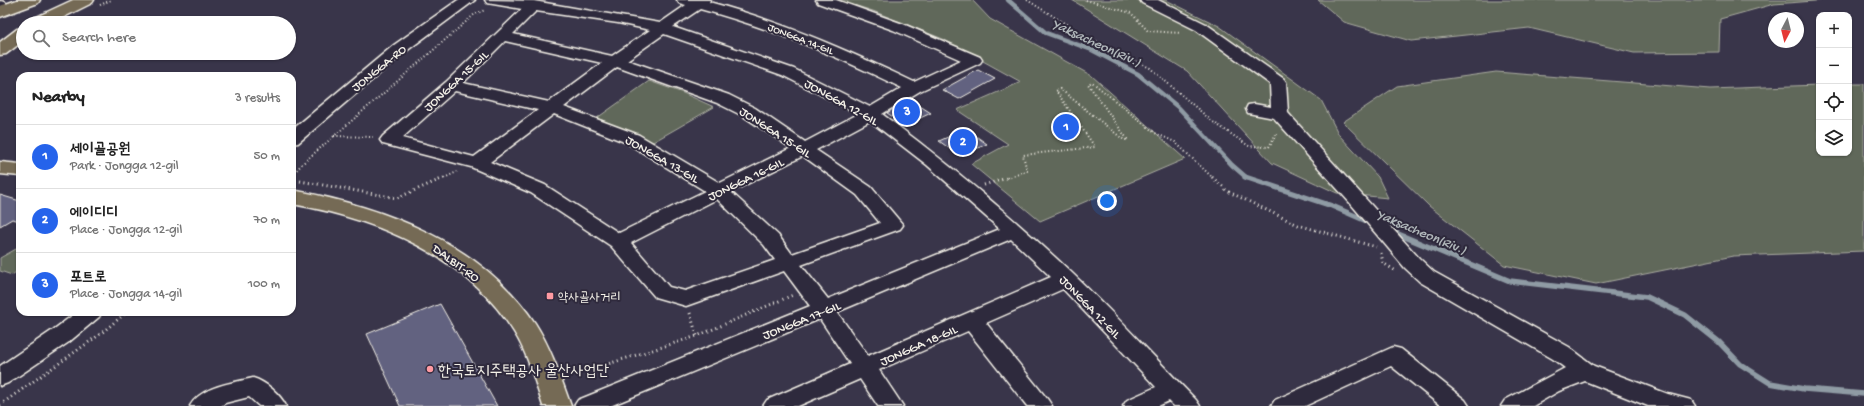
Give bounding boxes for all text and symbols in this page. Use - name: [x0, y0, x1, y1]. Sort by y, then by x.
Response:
- north arrow: [1768, 12, 1804, 48]
- map controls: [1816, 12, 1852, 156]
- button: +: [1816, 12, 1852, 48]
- search box: [16, 16, 296, 60]
- water label: Yaksacheon(Riv.): [1049, 16, 1143, 72]
- street label: JONGGA 14-GIL: [766, 22, 836, 58]
- icon: search: [30, 27, 52, 49]
- text: Search here: [62, 29, 136, 47]
- street label: JONGGA-RO: [349, 42, 410, 96]
- street label: JONGGA 15-GIL: [421, 47, 493, 115]
- button: −: [1816, 48, 1852, 84]
- street label: JONGGA 12-GIL: [801, 77, 881, 130]
- button: locate: [1816, 84, 1852, 120]
- text: Nearby: [32, 88, 85, 108]
- text: 3 results: [235, 91, 280, 106]
- pin: 3: [894, 97, 920, 127]
- street label: JONGGA 15-GIL: [736, 104, 814, 163]
- pin: 1: [1053, 112, 1079, 142]
- button: layers: [1816, 120, 1852, 156]
- pin: 2: [950, 127, 976, 157]
- street label: JONGGA 13-GIL: [622, 133, 702, 188]
- text: 세이골공원: [70, 141, 130, 159]
- text: 1: [42, 149, 48, 164]
- text: 50 m: [253, 149, 280, 164]
- street label: JONGGA 16-GIL: [706, 155, 788, 205]
- text: Park · Jongga 12-gil: [70, 159, 179, 174]
- your location: [1097, 191, 1117, 211]
- text: 에이디디: [70, 205, 118, 223]
- water label: Yaksacheon(Riv.): [1374, 207, 1468, 260]
- text: 2: [42, 213, 48, 228]
- text: 70 m: [254, 213, 280, 228]
- text: Place · Jongga 12-gil: [70, 223, 182, 238]
- street label: DALBIT-RO: [428, 241, 482, 286]
- text: 포트로: [70, 269, 106, 287]
- street label: JONGGA 12-GIL: [1055, 273, 1124, 343]
- text: 3: [42, 277, 48, 292]
- text: 100 m: [248, 277, 280, 292]
- text: Place · Jongga 14-gil: [70, 287, 182, 302]
- marker: 약사골사거리: [545, 291, 555, 301]
- place label: 약사골사거리: [558, 291, 621, 306]
- street label: JONGGA 17-GIL: [761, 298, 844, 344]
- street label: JONGGA 18-GIL: [878, 322, 961, 370]
- place label: 한국토지주택공사 울산사업단: [438, 363, 609, 382]
- marker: 한국토지주택공사 울산사업단: [425, 364, 435, 374]

